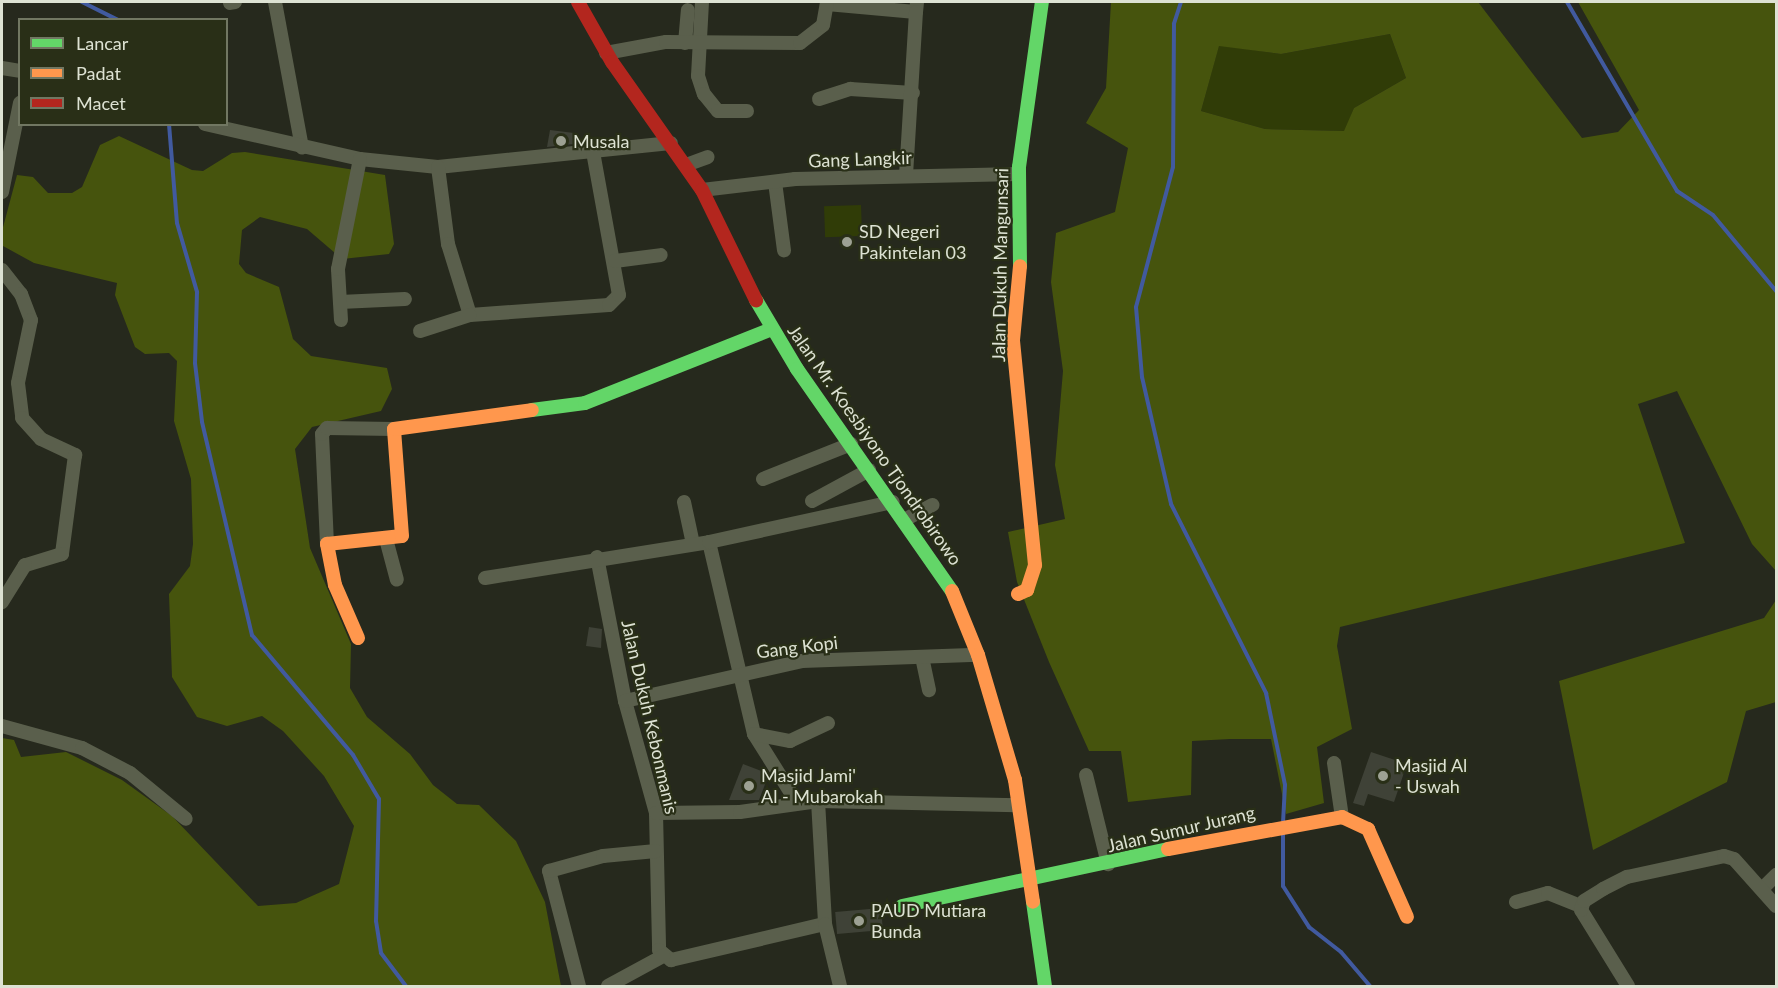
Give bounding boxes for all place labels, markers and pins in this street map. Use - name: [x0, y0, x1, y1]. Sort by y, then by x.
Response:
- place label: Musala: [573, 130, 630, 152]
- marker: Musala: [554, 134, 568, 148]
- place label: SD Negeri Pakintelan 03: [859, 221, 966, 264]
- marker: SD Negeri Pakintelan 03: [840, 235, 854, 249]
- place label: Masjid Al - Uswah: [1395, 755, 1468, 798]
- place label: Masjid Jami' Al - Mubarokah: [761, 765, 883, 808]
- marker: Masjid Al - Uswah: [1376, 769, 1390, 783]
- marker: Masjid Jami' Al - Mubarokah: [742, 779, 756, 793]
- place label: PAUD Mutiara Bunda: [871, 900, 986, 942]
- marker: PAUD Mutiara Bunda: [852, 914, 866, 928]

